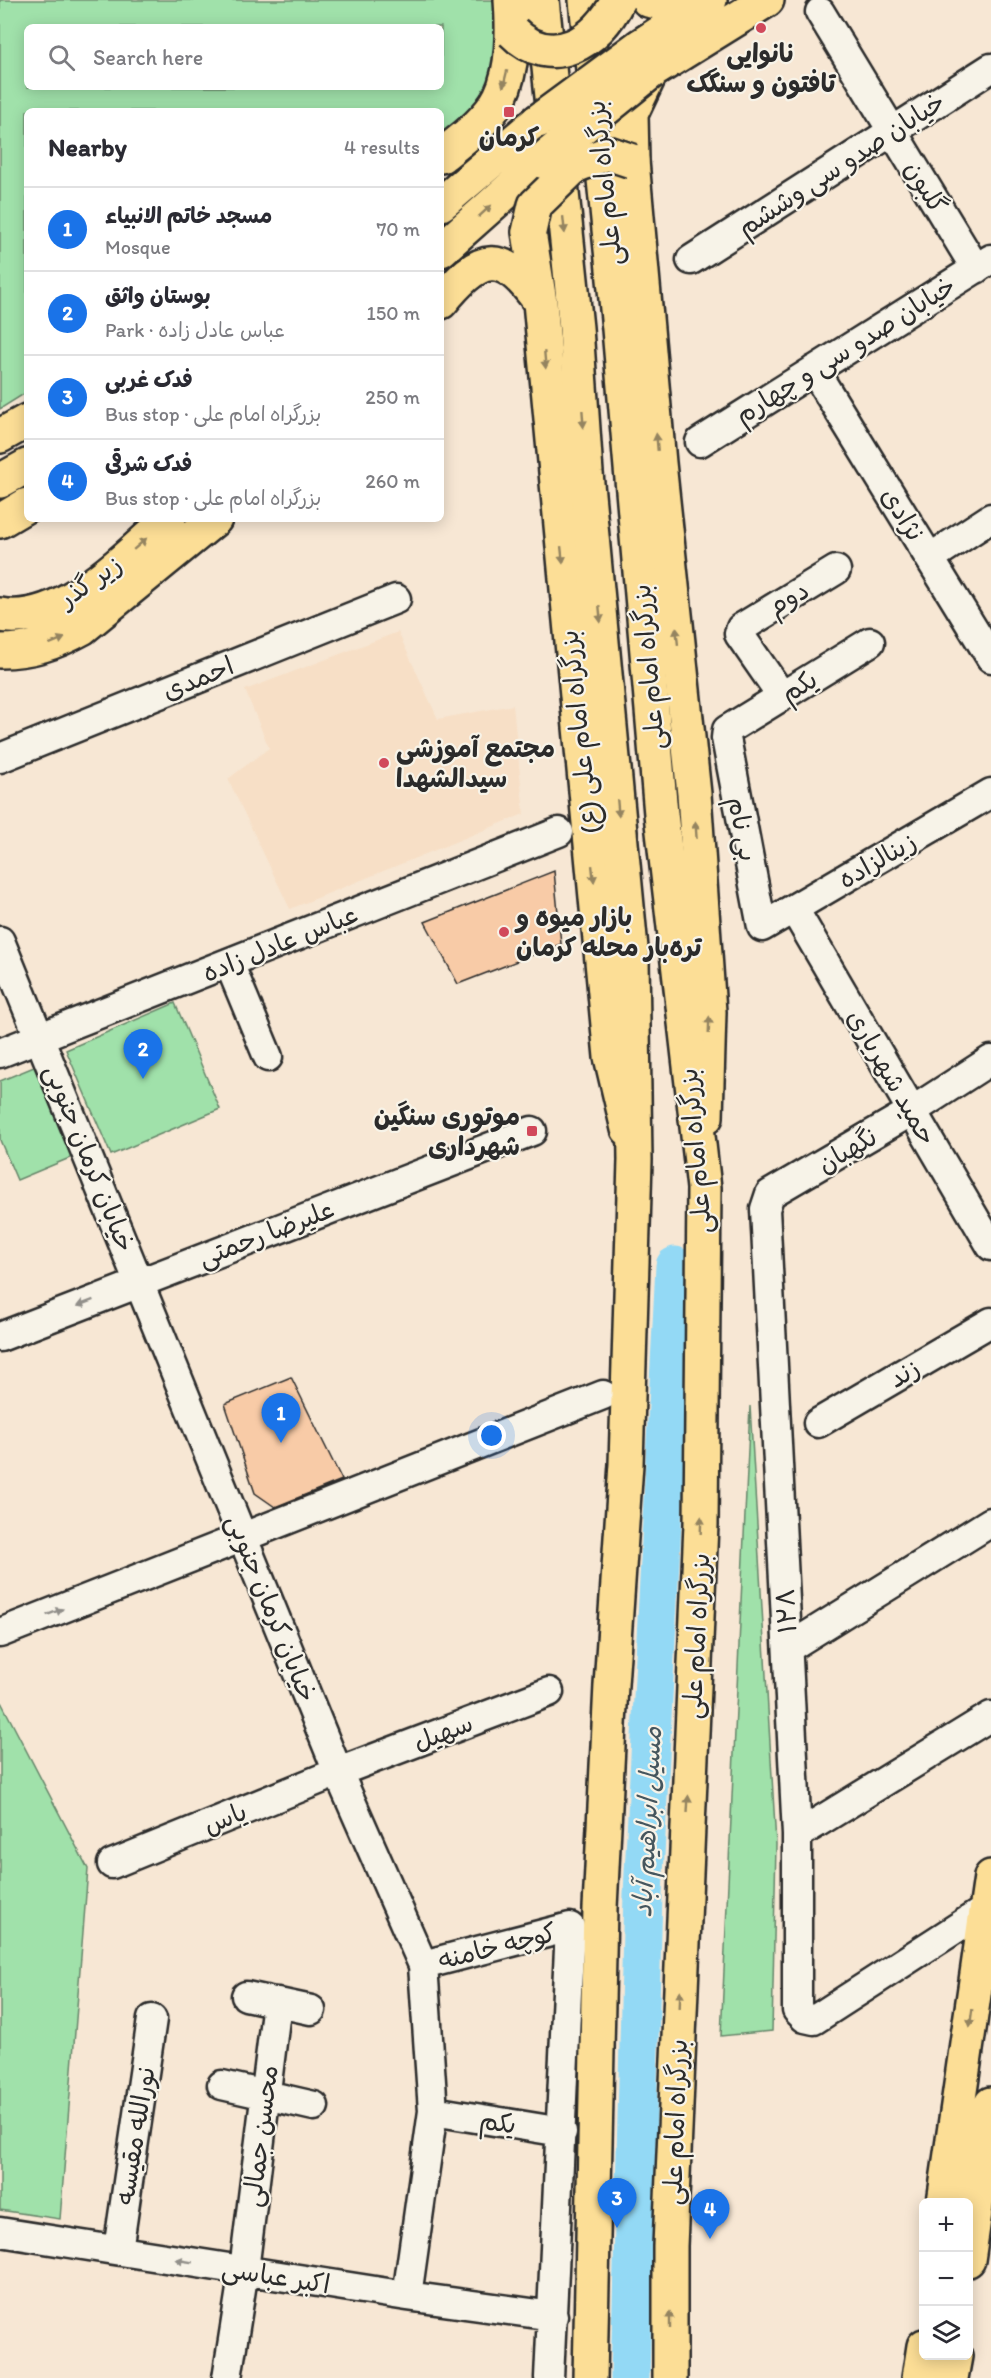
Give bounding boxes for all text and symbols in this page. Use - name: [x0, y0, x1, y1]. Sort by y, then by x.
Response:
- marker: نانوایی تافتون و سنگک: [754, 21, 768, 35]
- search box: [24, 24, 444, 90]
- place label: نانوایی تافتون و سنگک: [687, 37, 837, 100]
- icon: search: [45, 41, 78, 74]
- text: Search here: [93, 44, 203, 71]
- one-way arrow: [500, 70, 509, 89]
- street label: خیابان صدو سی وششم: [731, 85, 953, 246]
- street label: بزرگراه امام علی: [579, 98, 633, 267]
- marker: کرمان: [502, 105, 516, 119]
- place label: کرمان: [479, 121, 540, 153]
- text: Nearby: [48, 131, 127, 163]
- text: 4 results: [344, 135, 420, 159]
- street label: گلبون: [897, 155, 954, 220]
- text: مسجد خاتم الانبیاء: [105, 202, 272, 229]
- one-way arrow: [477, 204, 492, 218]
- one-way arrow: [560, 216, 569, 235]
- text: 1: [63, 217, 72, 241]
- text: 70 m: [376, 217, 420, 241]
- text: Mosque: [105, 235, 171, 259]
- street label: خیابان صدو سی و چهارم: [729, 269, 963, 434]
- text: بوستان واثق: [105, 282, 211, 309]
- text: 2: [62, 301, 73, 325]
- text: 150 m: [367, 301, 420, 325]
- text: Park · عباس عادل زاده: [105, 318, 285, 342]
- one-way arrow: [540, 351, 550, 370]
- text: فدک غربی: [105, 366, 193, 393]
- text: 3: [62, 385, 73, 409]
- text: 250 m: [365, 385, 420, 409]
- text: Bus stop · بزرگراه امام علی: [105, 402, 321, 426]
- one-way arrow: [578, 410, 587, 429]
- one-way arrow: [652, 433, 662, 452]
- text: فدک شرقی: [105, 450, 192, 477]
- text: 4: [61, 469, 74, 493]
- text: 260 m: [365, 469, 420, 493]
- street label: نژادی: [874, 481, 932, 547]
- text: Bus stop · بزرگراه امام علی: [105, 486, 321, 510]
- one-way arrow: [132, 538, 147, 551]
- one-way arrow: [557, 545, 567, 564]
- street label: زیر گذر: [50, 548, 128, 615]
- street label: دوم: [762, 574, 816, 626]
- street label: بزرگراه امام علی: [625, 582, 675, 751]
- one-way arrow: [595, 604, 604, 623]
- one-way arrow: [672, 627, 682, 646]
- street label: بزرگراه امام علی (ع): [552, 628, 610, 835]
- one-way arrow: [48, 636, 66, 645]
- street label: احمدی: [158, 649, 238, 707]
- street label: یکم: [775, 663, 825, 713]
- place label: مجتمع آموزشی سیدالشهدا: [396, 732, 555, 794]
- marker: مجتمع آموزشی سیدالشهدا: [377, 756, 391, 770]
- street label: بی نام: [717, 794, 765, 865]
- one-way arrow: [613, 798, 623, 817]
- one-way arrow: [692, 821, 701, 840]
- street label: زینالزاده: [832, 825, 922, 895]
- one-way arrow: [588, 865, 598, 884]
- street label: عباس عادل زاده: [198, 897, 362, 989]
- place label: بازار میوه و تره‌بار محله کرمان: [514, 901, 703, 963]
- marker: بازار میوه و تره‌بار محله کرمان: [497, 925, 511, 939]
- street label: حمید شهریاری: [840, 1003, 944, 1151]
- one-way arrow: [704, 1015, 713, 1034]
- pin: 2: [124, 1030, 162, 1079]
- street label: خیابان کرمان جنوبی: [37, 1060, 142, 1257]
- street label: بزرگراه امام علی: [672, 1066, 722, 1235]
- place label: موتوری سنگین شهرداری: [374, 1100, 520, 1162]
- street label: نگهبان: [812, 1120, 882, 1180]
- marker: موتوری سنگین شهرداری: [525, 1124, 539, 1138]
- street label: علیرضا رحمتی: [193, 1192, 339, 1275]
- one-way arrow: [76, 1298, 94, 1308]
- street label: زند: [883, 1351, 925, 1395]
- pin: 1: [262, 1394, 300, 1443]
- your location: [477, 1421, 506, 1450]
- street label: خیابان کرمان جنوبی: [219, 1510, 324, 1707]
- one-way arrow: [696, 1516, 706, 1535]
- street label: بزرگراه امام علی: [676, 1552, 720, 1720]
- street label: ۱۲۸: [769, 1588, 803, 1634]
- one-way arrow: [46, 1606, 64, 1616]
- street label: سهیل: [409, 1706, 477, 1758]
- water label: مسیل ابراهیم آباد: [625, 1726, 673, 1918]
- one-way arrow: [684, 1794, 693, 1813]
- street label: یاس: [199, 1795, 251, 1841]
- street label: کوچه خامنه: [435, 1916, 559, 1976]
- one-way arrow: [675, 1989, 685, 2008]
- one-way arrow: [966, 2009, 975, 2028]
- street label: بزرگراه امام علی: [656, 2038, 698, 2206]
- street label: نورالله مقیسه: [108, 2063, 163, 2207]
- street label: محسن جمالی: [235, 2063, 286, 2209]
- street label: یکم: [477, 2103, 519, 2145]
- pin: 3: [598, 2178, 636, 2228]
- pin: 4: [690, 2190, 730, 2239]
- map controls: [919, 2198, 973, 2360]
- button: +: [919, 2198, 973, 2252]
- street label: اکبر عباسی: [219, 2252, 332, 2301]
- button: −: [919, 2252, 973, 2306]
- one-way arrow: [174, 2256, 193, 2265]
- button: layers: [919, 2306, 973, 2360]
- one-way arrow: [665, 2310, 675, 2329]

